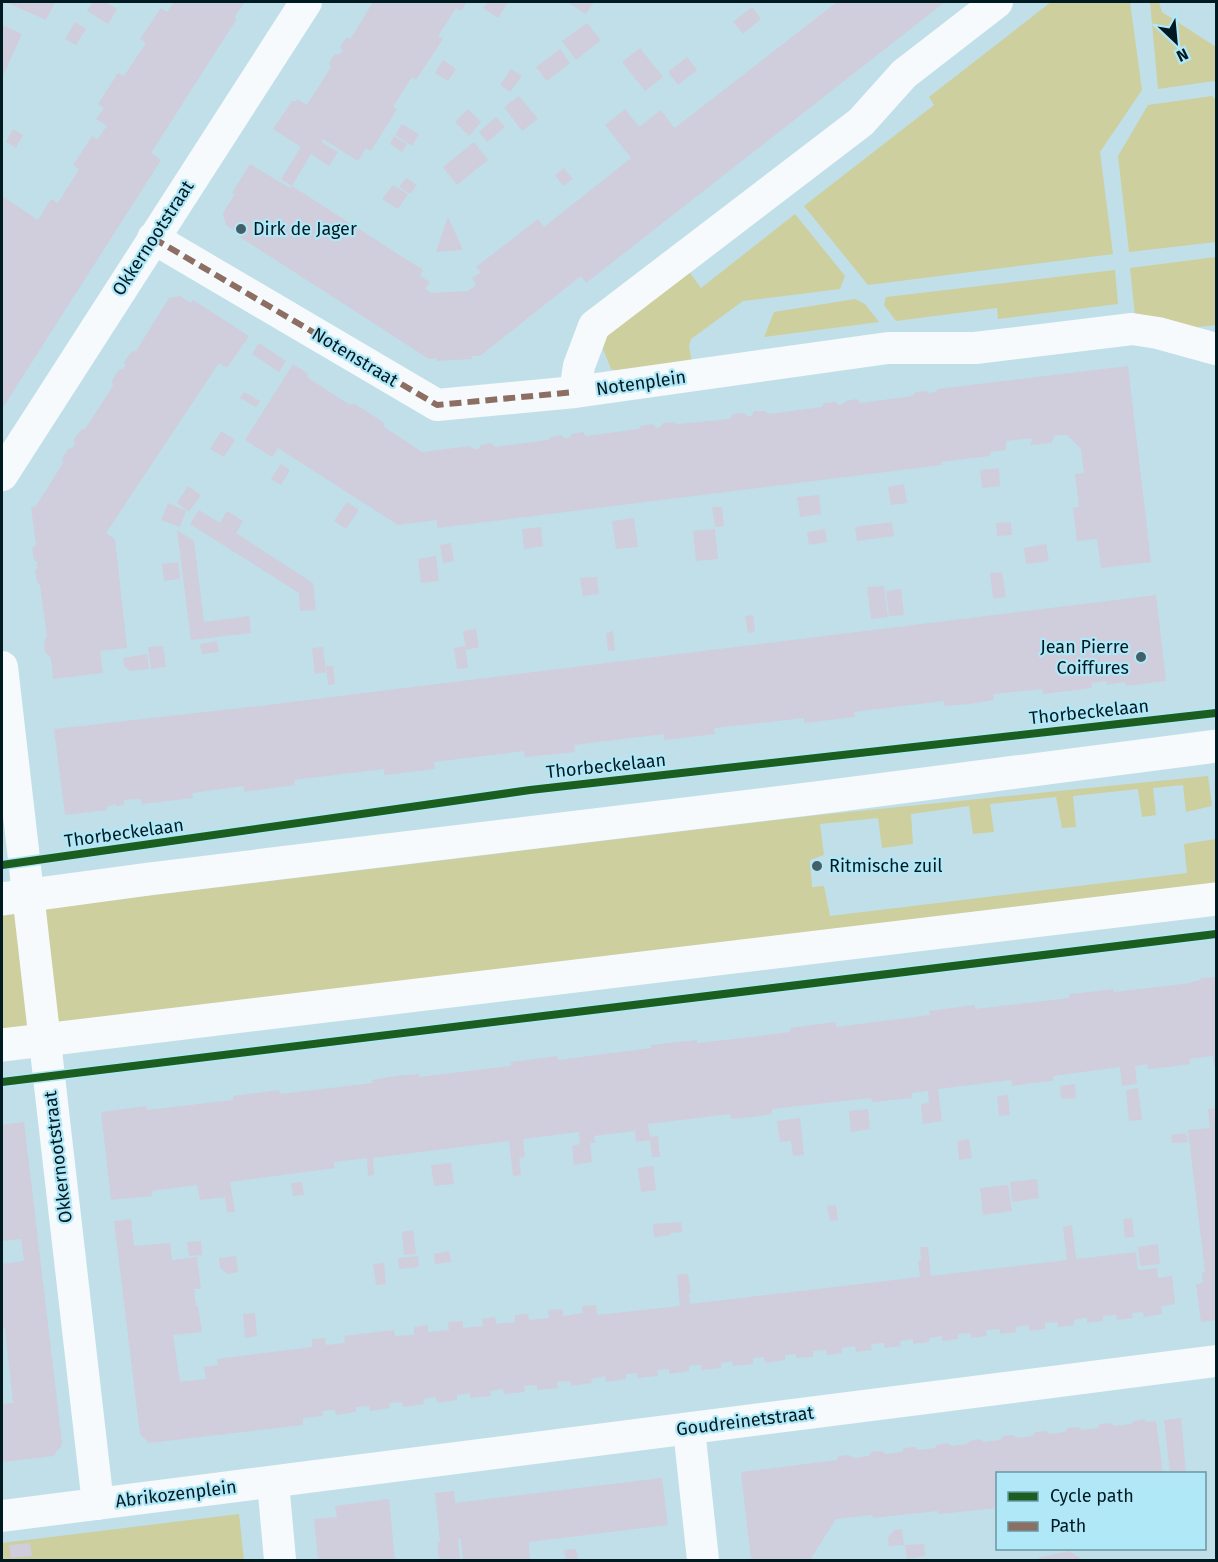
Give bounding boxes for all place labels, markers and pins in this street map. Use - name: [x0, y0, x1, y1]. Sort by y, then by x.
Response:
- place label: Dirk de Jager: [253, 218, 357, 240]
- marker: Dirk de Jager: [234, 222, 248, 236]
- place label: Jean Pierre Coiffures: [1040, 636, 1129, 679]
- marker: Jean Pierre Coiffures: [1134, 650, 1148, 664]
- place label: Ritmische zuil: [829, 855, 943, 877]
- marker: Ritmische zuil: [810, 859, 824, 873]

